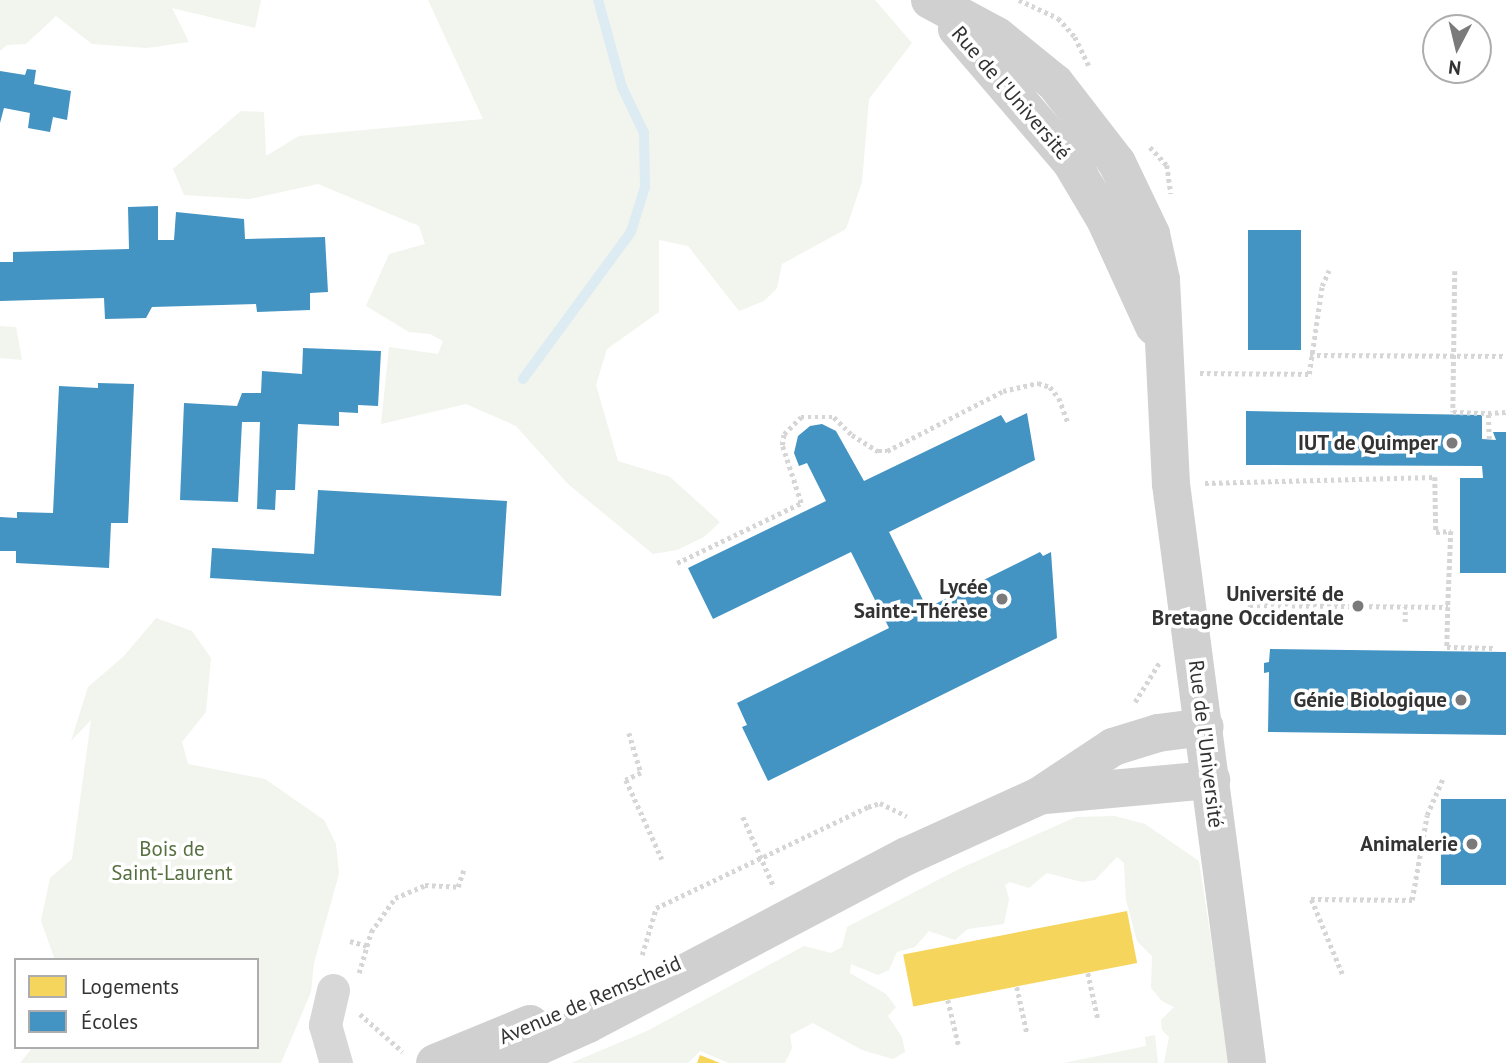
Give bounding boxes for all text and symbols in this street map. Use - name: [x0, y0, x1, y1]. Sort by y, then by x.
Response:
- north arrow: [1422, 14, 1492, 84]
- street label: Rue de l'Université: [946, 21, 1076, 165]
- text: N: [1447, 55, 1462, 81]
- place label: IUT de Quimper: [1297, 430, 1438, 456]
- marker: IUT de Quimper: [1444, 435, 1460, 451]
- place label: Lycée Sainte-Thérèse: [854, 574, 988, 624]
- place label: Université de Bretagne Occidentale: [1152, 581, 1344, 631]
- marker: Lycée Sainte-Thérèse: [994, 591, 1010, 607]
- marker: Université de Bretagne Occidentale: [1350, 598, 1366, 614]
- street label: Rue de l'Université: [1183, 659, 1229, 829]
- place label: Génie Biologique: [1294, 687, 1447, 713]
- marker: Génie Biologique: [1453, 692, 1469, 708]
- place label: Animalerie: [1360, 831, 1458, 857]
- park label: Bois de Saint-Laurent: [111, 836, 233, 886]
- marker: Animalerie: [1464, 836, 1480, 852]
- street label: Avenue de Remscheid: [495, 950, 685, 1050]
- legend: [14, 958, 259, 1049]
- text: Logements: [81, 973, 179, 1000]
- text: Écoles: [81, 1008, 138, 1035]

